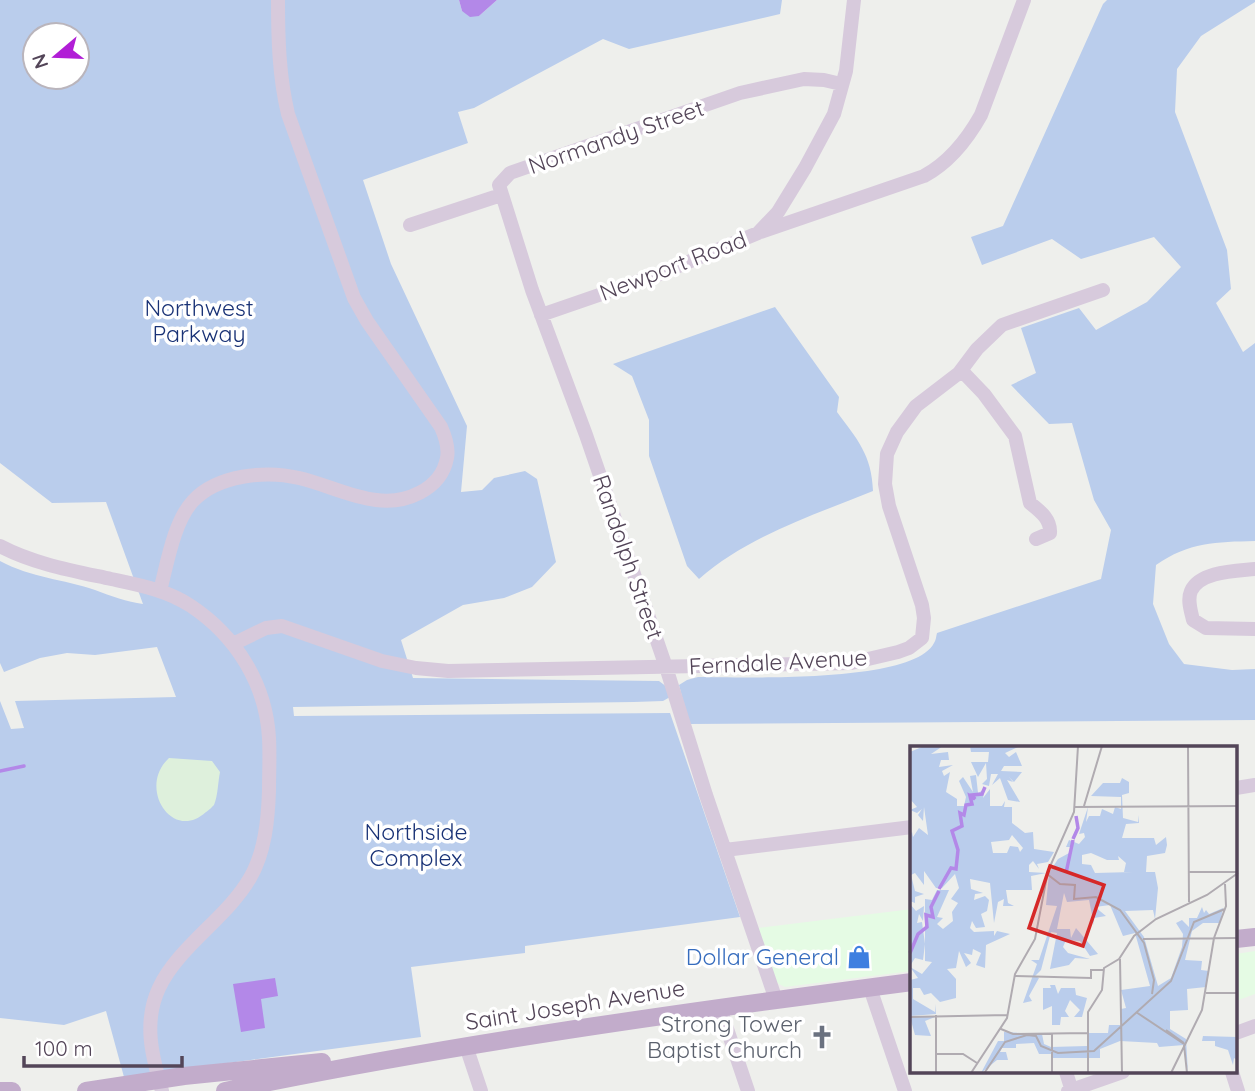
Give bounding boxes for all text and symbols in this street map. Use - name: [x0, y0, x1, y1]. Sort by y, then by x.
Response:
- north arrow: [21, 21, 91, 91]
- text: N: [26, 51, 54, 72]
- street label: Normandy Street: [524, 93, 708, 180]
- street label: Newport Road: [595, 224, 750, 307]
- park label: Northwest Parkway: [144, 293, 254, 348]
- street label: Randolph Street: [587, 471, 670, 643]
- street label: Ferndale Avenue: [688, 642, 868, 681]
- inset map: [910, 746, 1238, 1074]
- park label: Northside Complex: [365, 817, 468, 872]
- place label: Dollar General: [686, 942, 839, 971]
- shop icon: Dollar General: [845, 943, 873, 971]
- street label: Saint Joseph Avenue: [463, 973, 687, 1036]
- place label: Strong Tower Baptist Church: [647, 1009, 802, 1064]
- church icon: Strong Tower Baptist Church: [808, 1023, 836, 1051]
- scale bar: [24, 1024, 182, 1068]
- text: 100 m: [35, 1035, 93, 1061]

